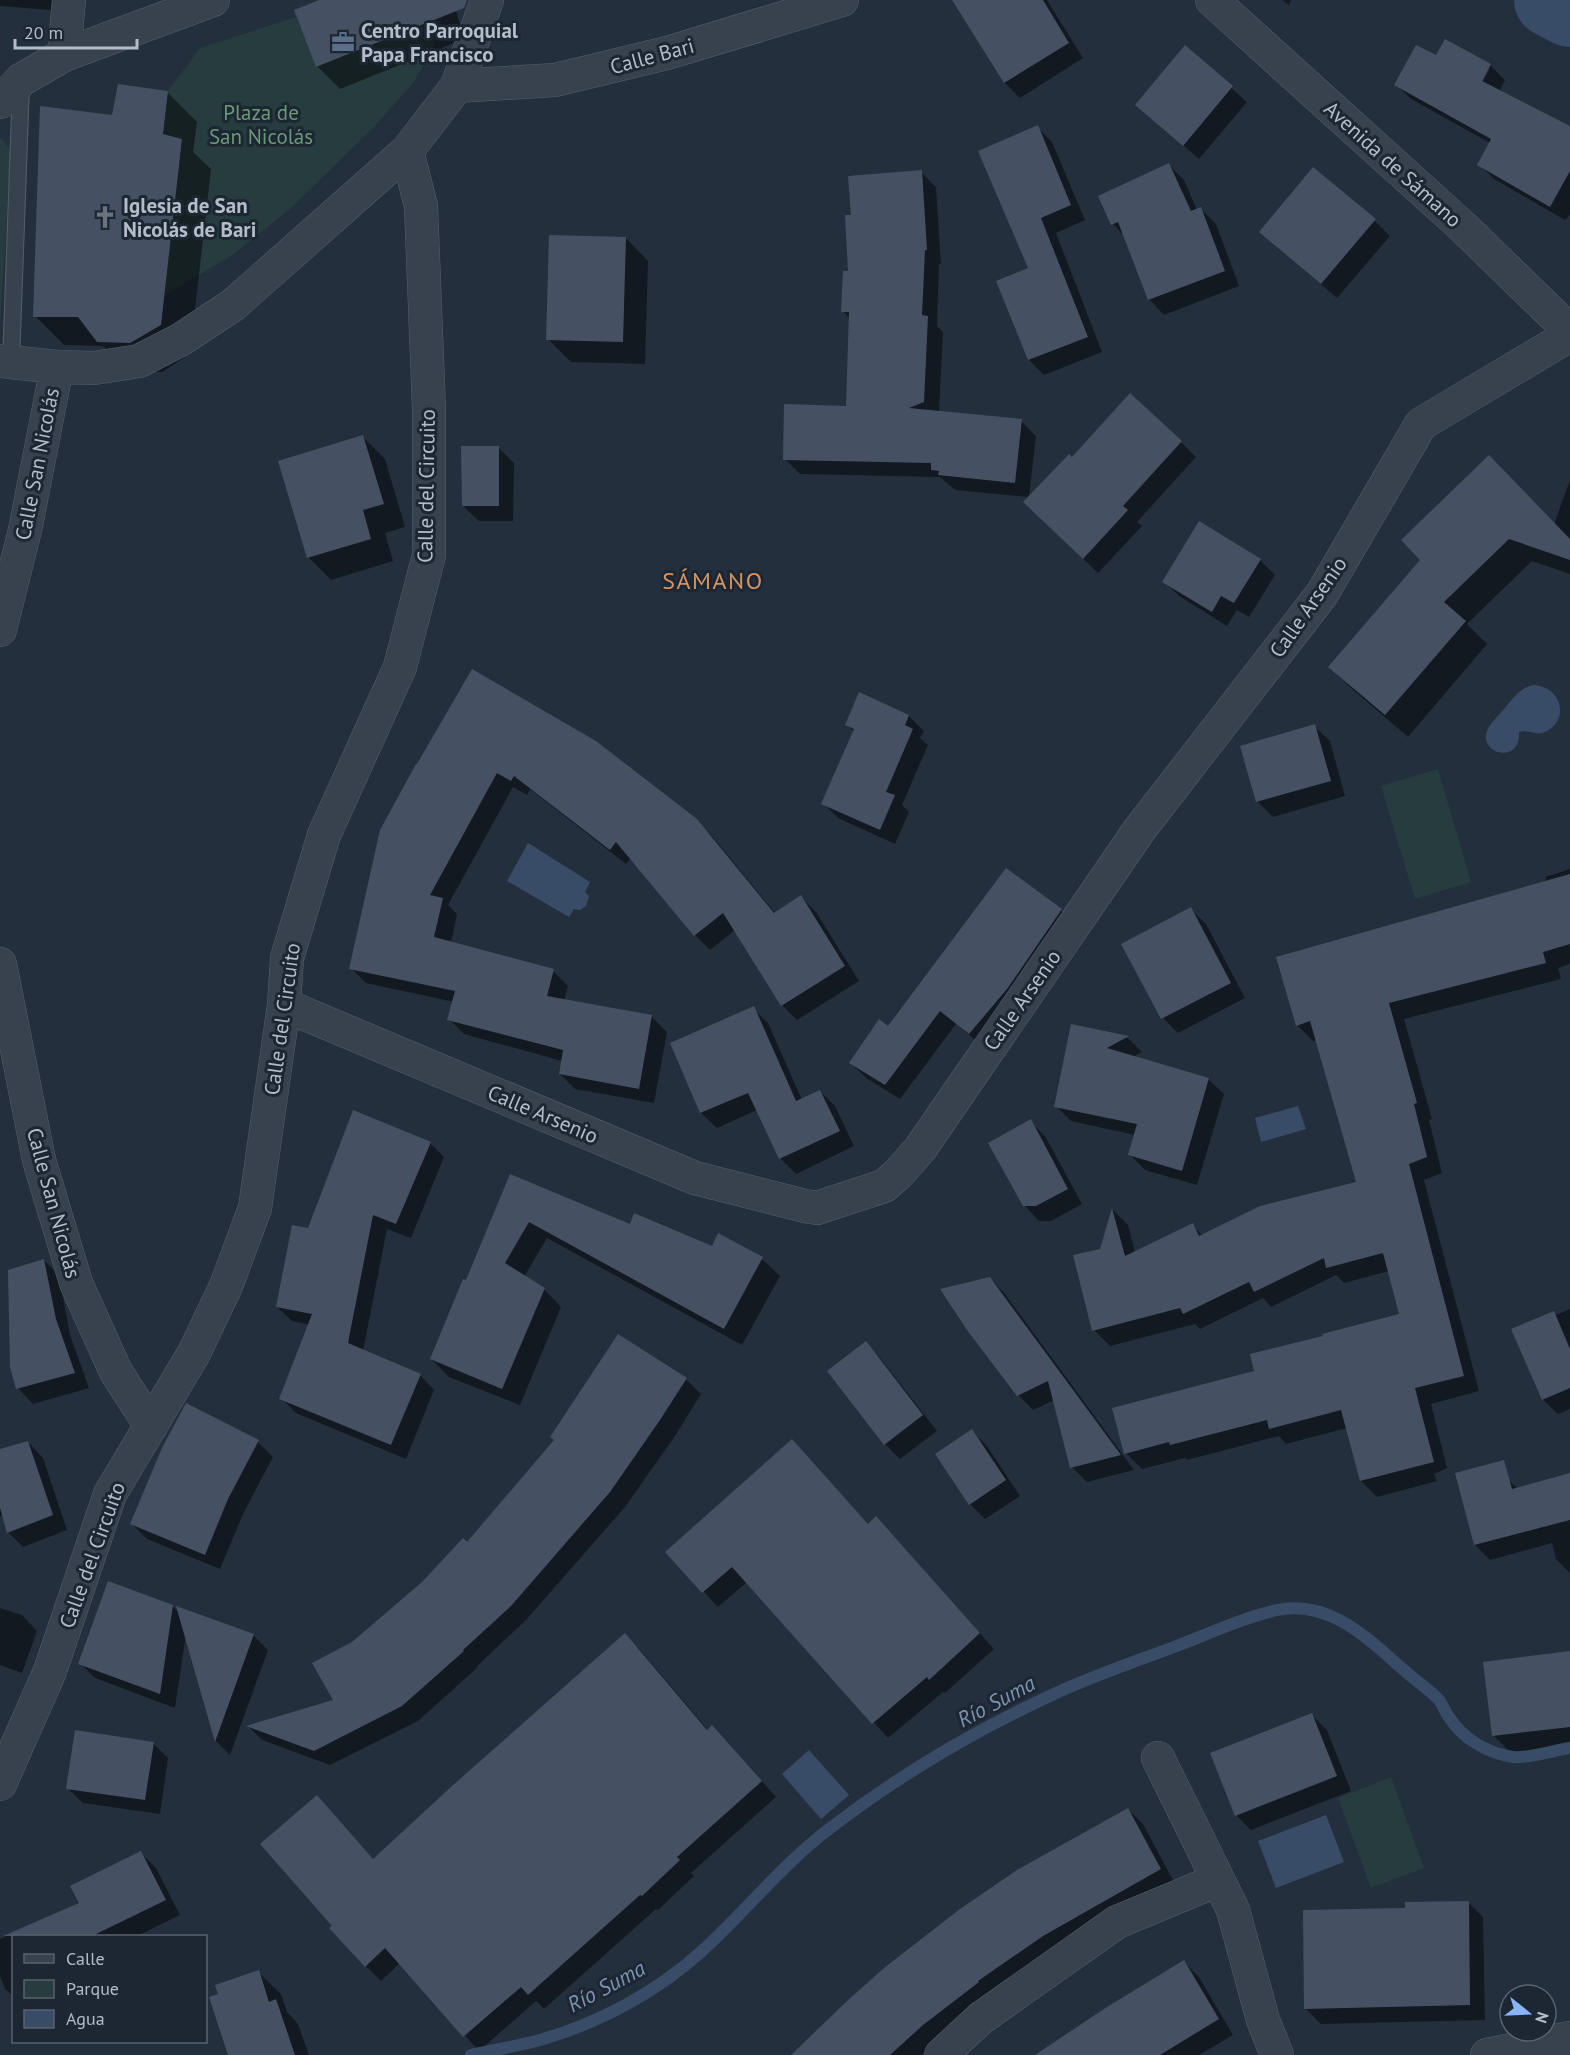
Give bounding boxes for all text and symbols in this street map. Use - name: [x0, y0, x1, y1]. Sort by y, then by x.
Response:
- scale bar: [15, 12, 136, 50]
- place label: Centro Parroquial Papa Francisco: [361, 17, 519, 68]
- text: 20 m: [24, 21, 63, 44]
- office icon: Centro Parroquial Papa Francisco: [330, 29, 356, 55]
- street label: Calle Bari: [607, 32, 697, 80]
- street label: Avenida de Sámano: [1319, 95, 1467, 233]
- park label: Plaza de San Nicolás: [209, 99, 313, 150]
- place label: Iglesia de San Nicolás de Bari: [123, 192, 256, 243]
- church icon: Iglesia de San Nicolás de Bari: [92, 204, 118, 230]
- street label: Calle San Nicolás: [9, 386, 65, 542]
- street label: Calle del Circuito: [411, 409, 441, 563]
- street label: Calle Arsenio: [1263, 551, 1353, 663]
- district label: SÁMANO: [662, 565, 764, 596]
- street label: Calle del Circuito: [258, 941, 306, 1097]
- street label: Calle Arsenio: [977, 944, 1067, 1056]
- street label: Calle Arsenio: [484, 1079, 602, 1149]
- street label: Calle San Nicolás: [21, 1125, 87, 1281]
- street label: Calle del Circuito: [53, 1478, 131, 1632]
- water label: Río Suma: [952, 1669, 1040, 1733]
- legend: [12, 1935, 207, 2043]
- text: Calle: [66, 1947, 105, 1970]
- water label: Río Suma: [562, 1954, 650, 2018]
- text: Parque: [66, 1977, 119, 2000]
- north arrow: [1498, 1983, 1558, 2043]
- text: Agua: [66, 2007, 105, 2030]
- text: N: [1531, 2010, 1553, 2026]

